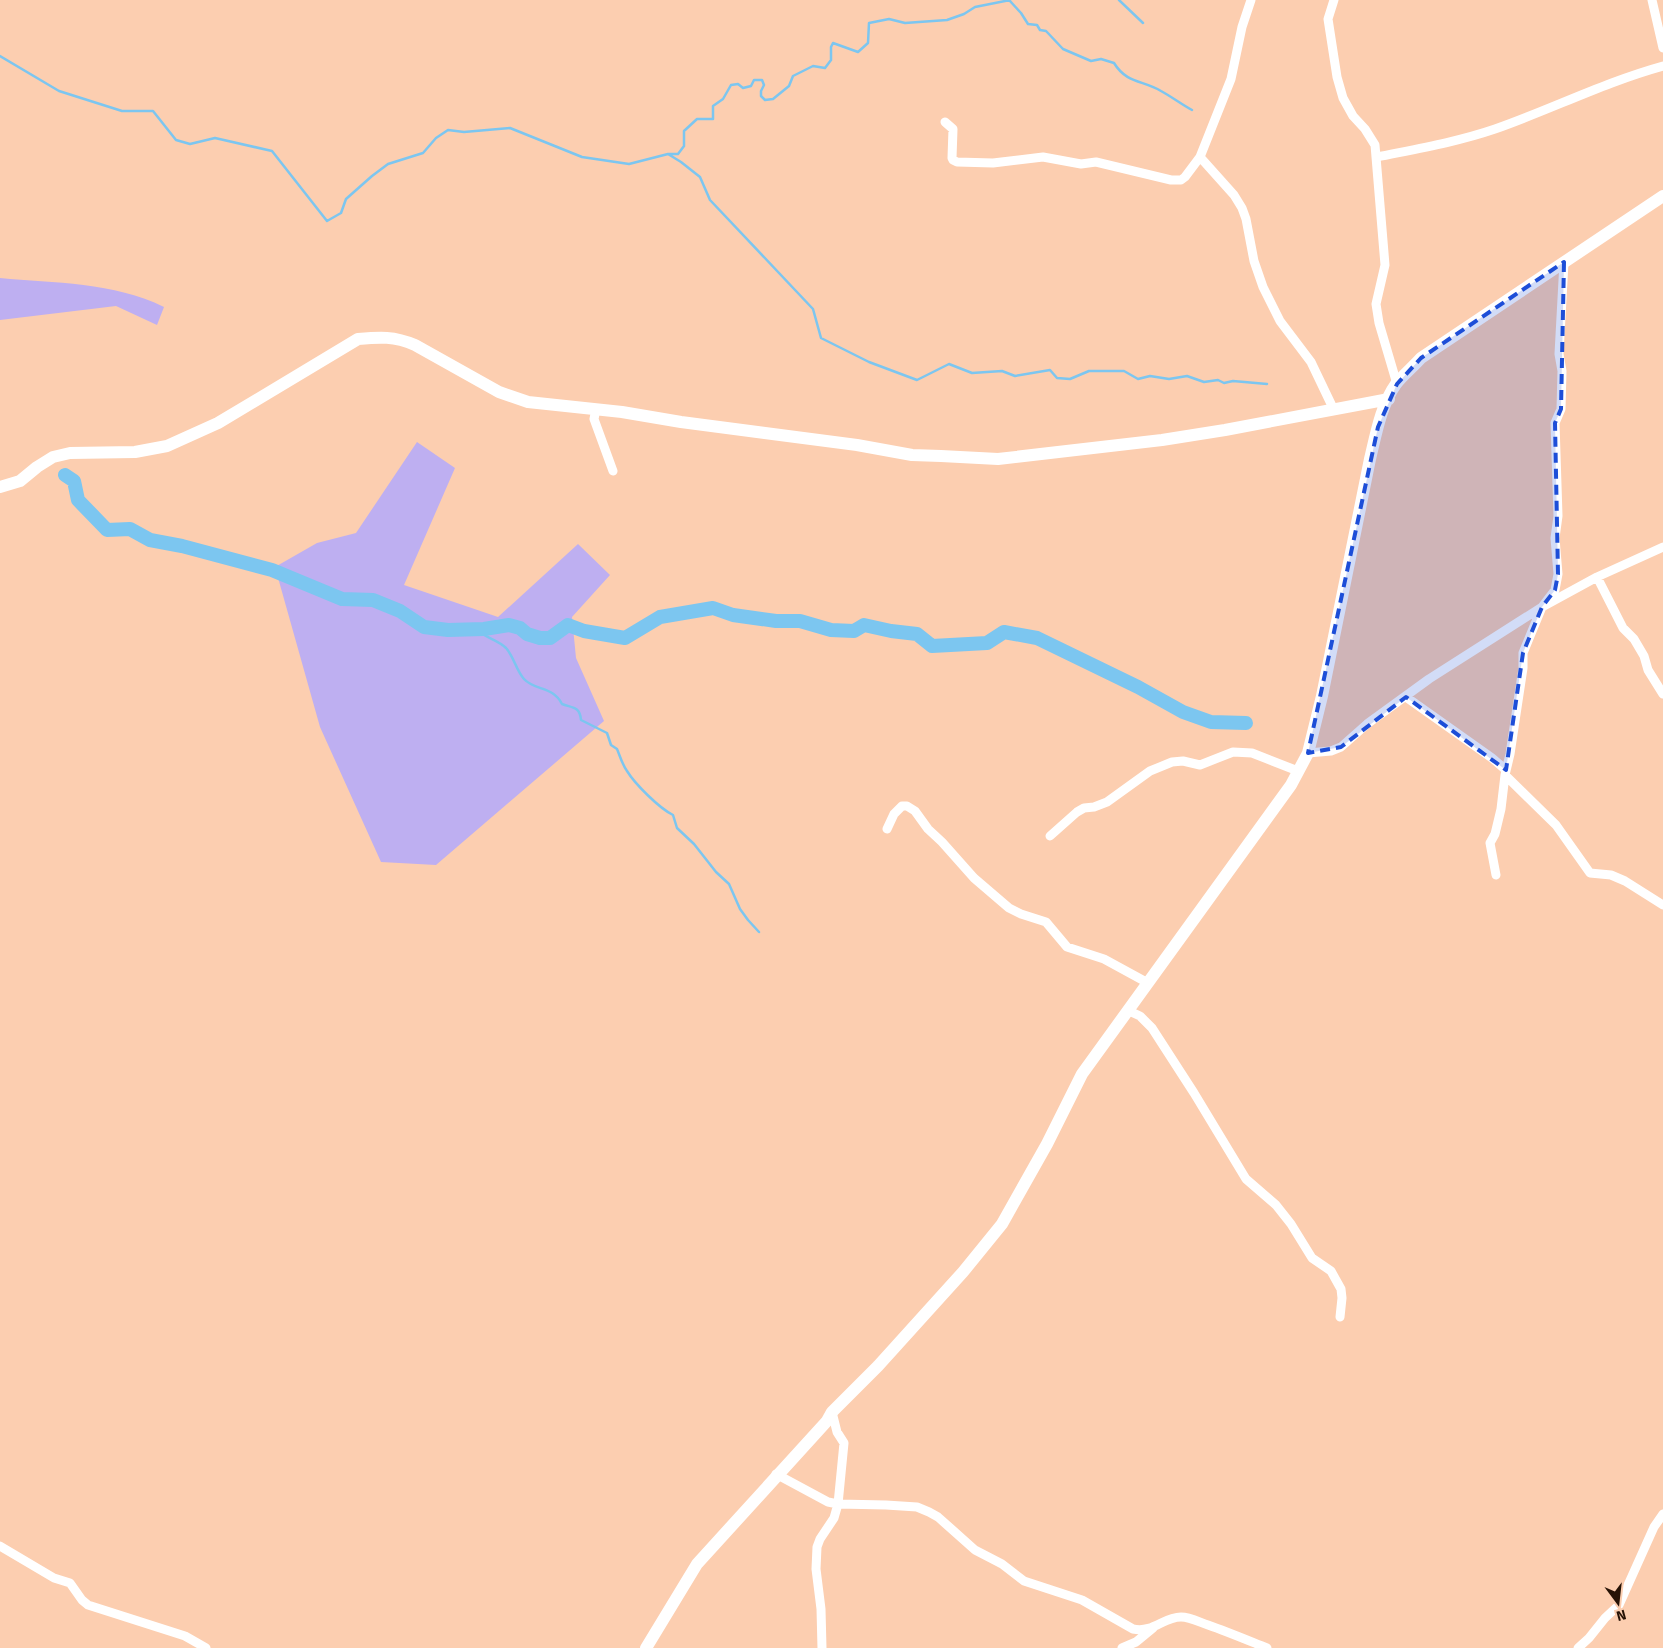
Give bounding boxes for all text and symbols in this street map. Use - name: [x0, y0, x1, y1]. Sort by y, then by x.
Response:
- north arrow: [1593, 1578, 1643, 1628]
- text: N: [1615, 1606, 1628, 1624]

